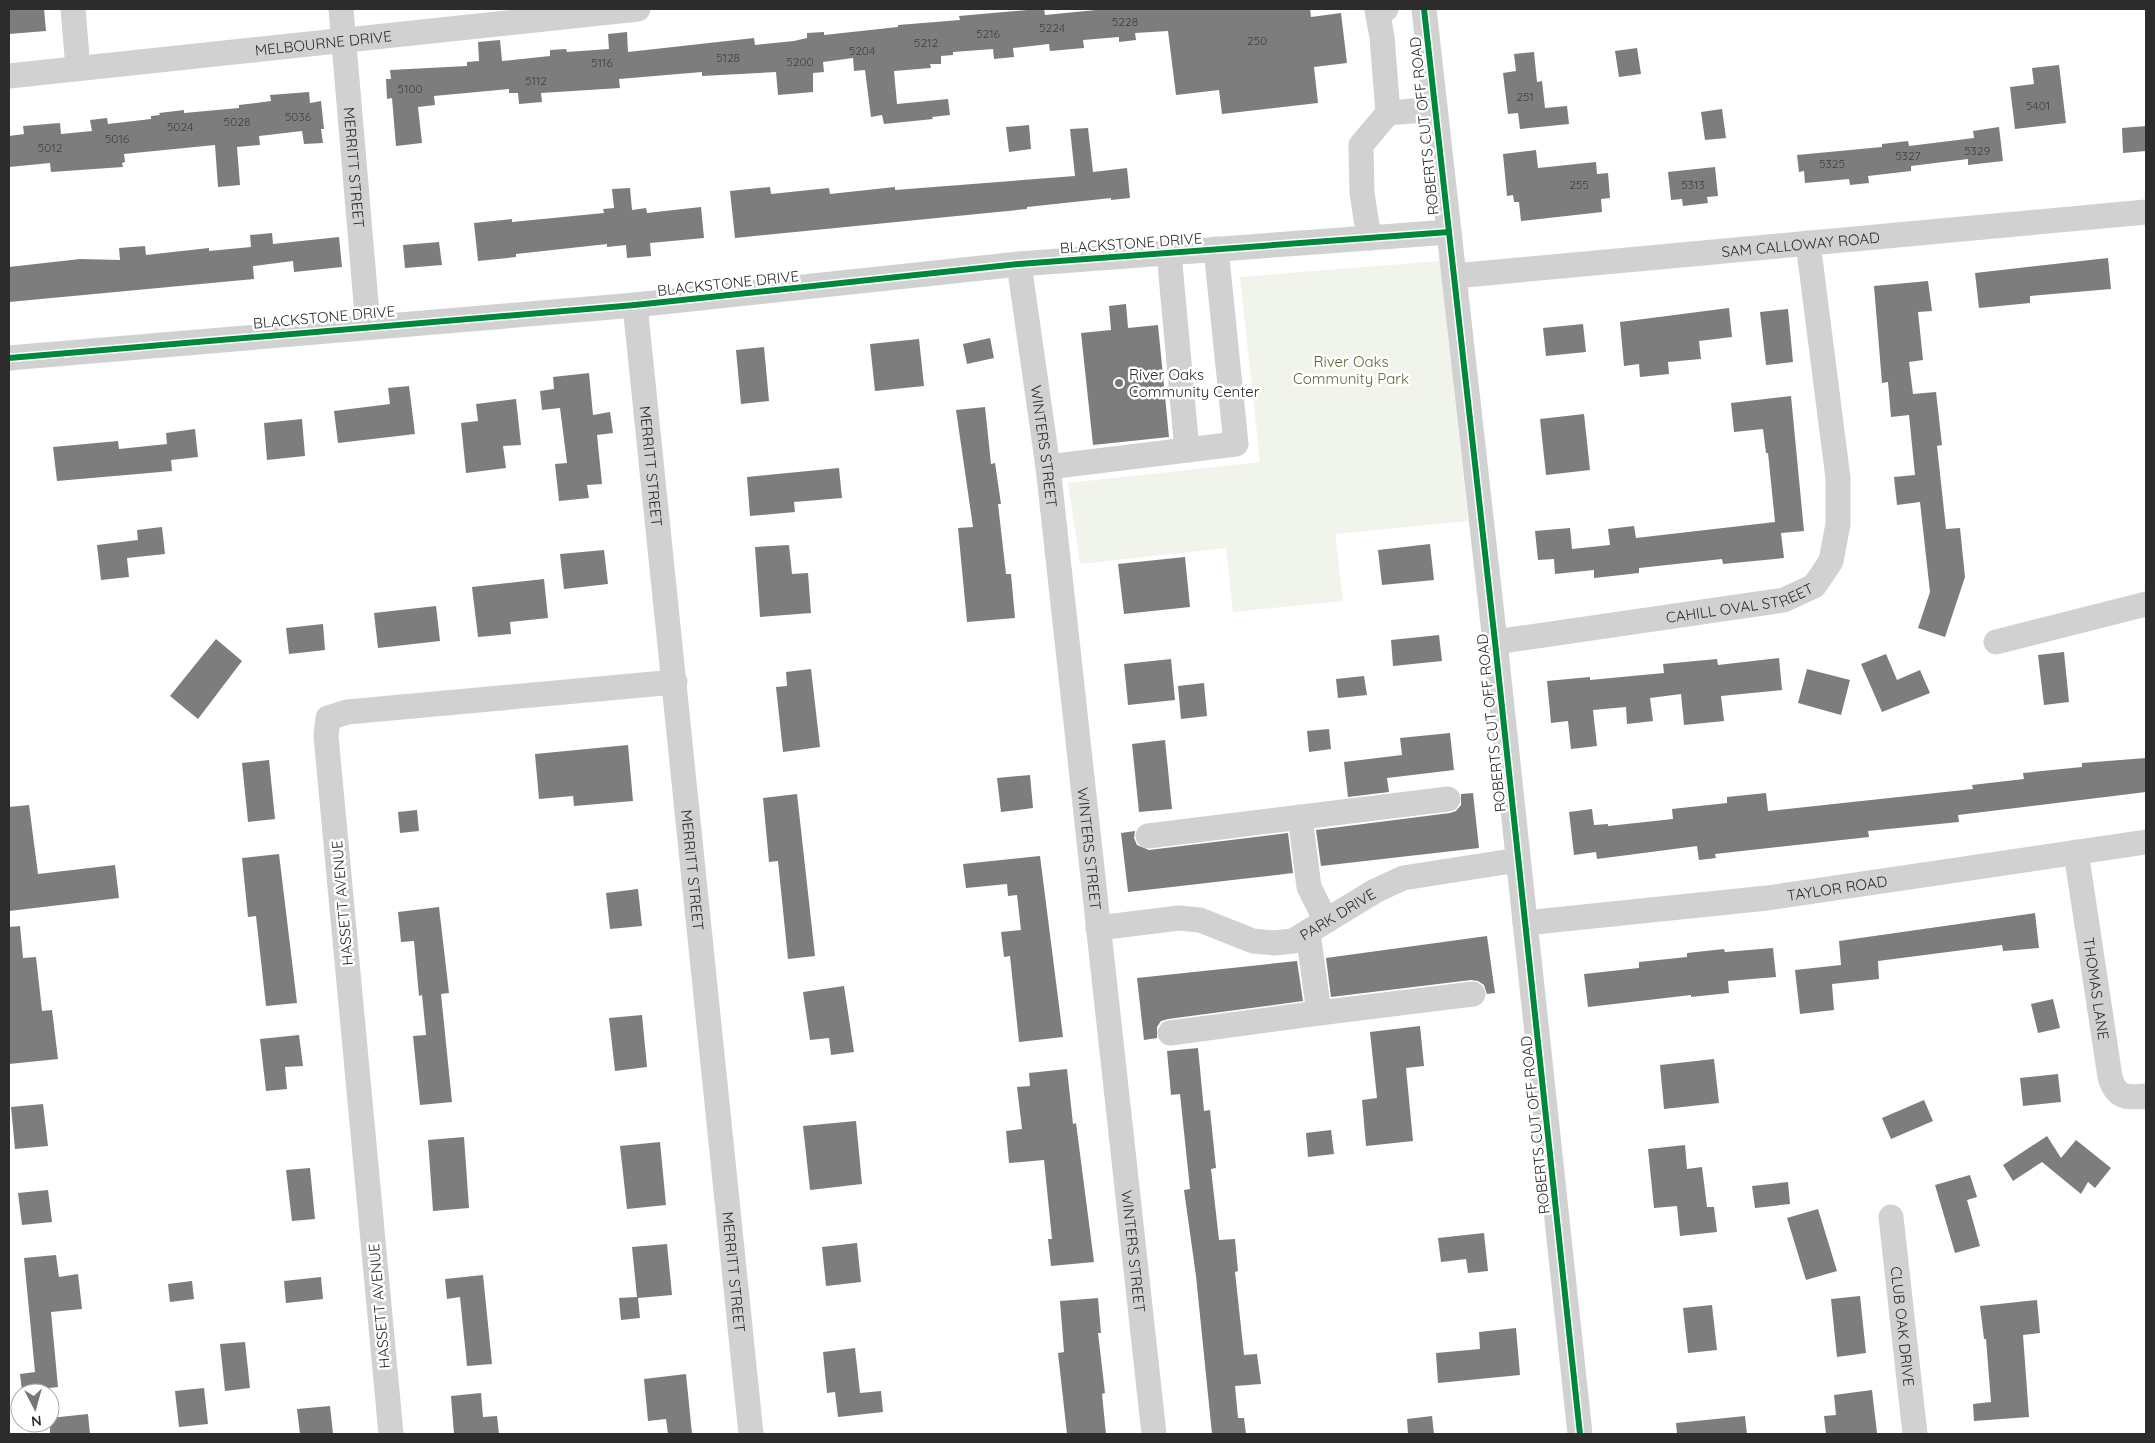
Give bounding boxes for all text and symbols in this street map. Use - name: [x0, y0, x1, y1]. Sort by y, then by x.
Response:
- house number: 5228: [1112, 14, 1138, 29]
- house number: 5224: [1039, 20, 1065, 35]
- street label: MELBOURNE DRIVE: [254, 26, 393, 59]
- house number: 5216: [976, 26, 1001, 41]
- house number: 250: [1247, 33, 1267, 48]
- house number: 5212: [914, 35, 938, 50]
- street label: ROBERTS CUT OFF ROAD: [1405, 36, 1443, 216]
- house number: 5204: [849, 43, 875, 58]
- house number: 5128: [716, 50, 740, 65]
- house number: 5200: [786, 54, 814, 69]
- house number: 5116: [591, 55, 613, 70]
- house number: 5112: [525, 73, 547, 88]
- house number: 5100: [397, 81, 423, 96]
- house number: 251: [1516, 89, 1534, 104]
- house number: 5401: [2026, 98, 2050, 113]
- street label: MERRITT STREET: [340, 106, 369, 229]
- house number: 5036: [285, 109, 312, 124]
- house number: 5028: [224, 114, 250, 129]
- house number: 5024: [167, 119, 193, 134]
- house number: 5016: [105, 131, 130, 146]
- house number: 5012: [38, 140, 63, 155]
- house number: 5329: [1964, 143, 1990, 158]
- house number: 5327: [1895, 148, 1921, 163]
- house number: 5325: [1819, 156, 1845, 171]
- house number: 255: [1569, 177, 1589, 192]
- house number: 5313: [1681, 177, 1705, 192]
- street label: SAM CALLOWAY ROAD: [1720, 227, 1881, 261]
- street label: BLACKSTONE DRIVE: [1059, 229, 1203, 257]
- street label: BLACKSTONE DRIVE: [656, 266, 800, 300]
- street label: BLACKSTONE DRIVE: [252, 301, 396, 333]
- park label: River Oaks Community Park: [1293, 352, 1409, 388]
- place label: River Oaks Community Center: [1129, 365, 1260, 401]
- marker: River Oaks Community Center: [1113, 377, 1125, 389]
- street label: WINTERS STREET: [1027, 384, 1062, 508]
- street label: MERRITT STREET: [636, 405, 667, 527]
- street label: CAHILL OVAL STREET: [1665, 578, 1816, 627]
- street label: ROBERTS CUT OFF ROAD: [1472, 633, 1510, 813]
- street label: WINTERS STREET: [1074, 786, 1106, 911]
- street label: MERRITT STREET: [677, 809, 709, 931]
- street label: HASSETT AVENUE: [327, 840, 357, 966]
- street label: TAYLOR ROAD: [1786, 871, 1889, 904]
- street label: PARK DRIVE: [1296, 884, 1379, 944]
- street label: THOMAS LANE: [2080, 936, 2114, 1041]
- street label: ROBERTS CUT OFF ROAD: [1516, 1035, 1554, 1215]
- street label: WINTERS STREET: [1118, 1189, 1150, 1313]
- street label: MERRITT STREET: [719, 1211, 750, 1333]
- street label: HASSETT AVENUE: [364, 1243, 394, 1369]
- street label: CLUB OAK DRIVE: [1887, 1265, 1919, 1387]
- north arrow: [10, 1383, 60, 1433]
- text: N: [30, 1411, 42, 1430]

